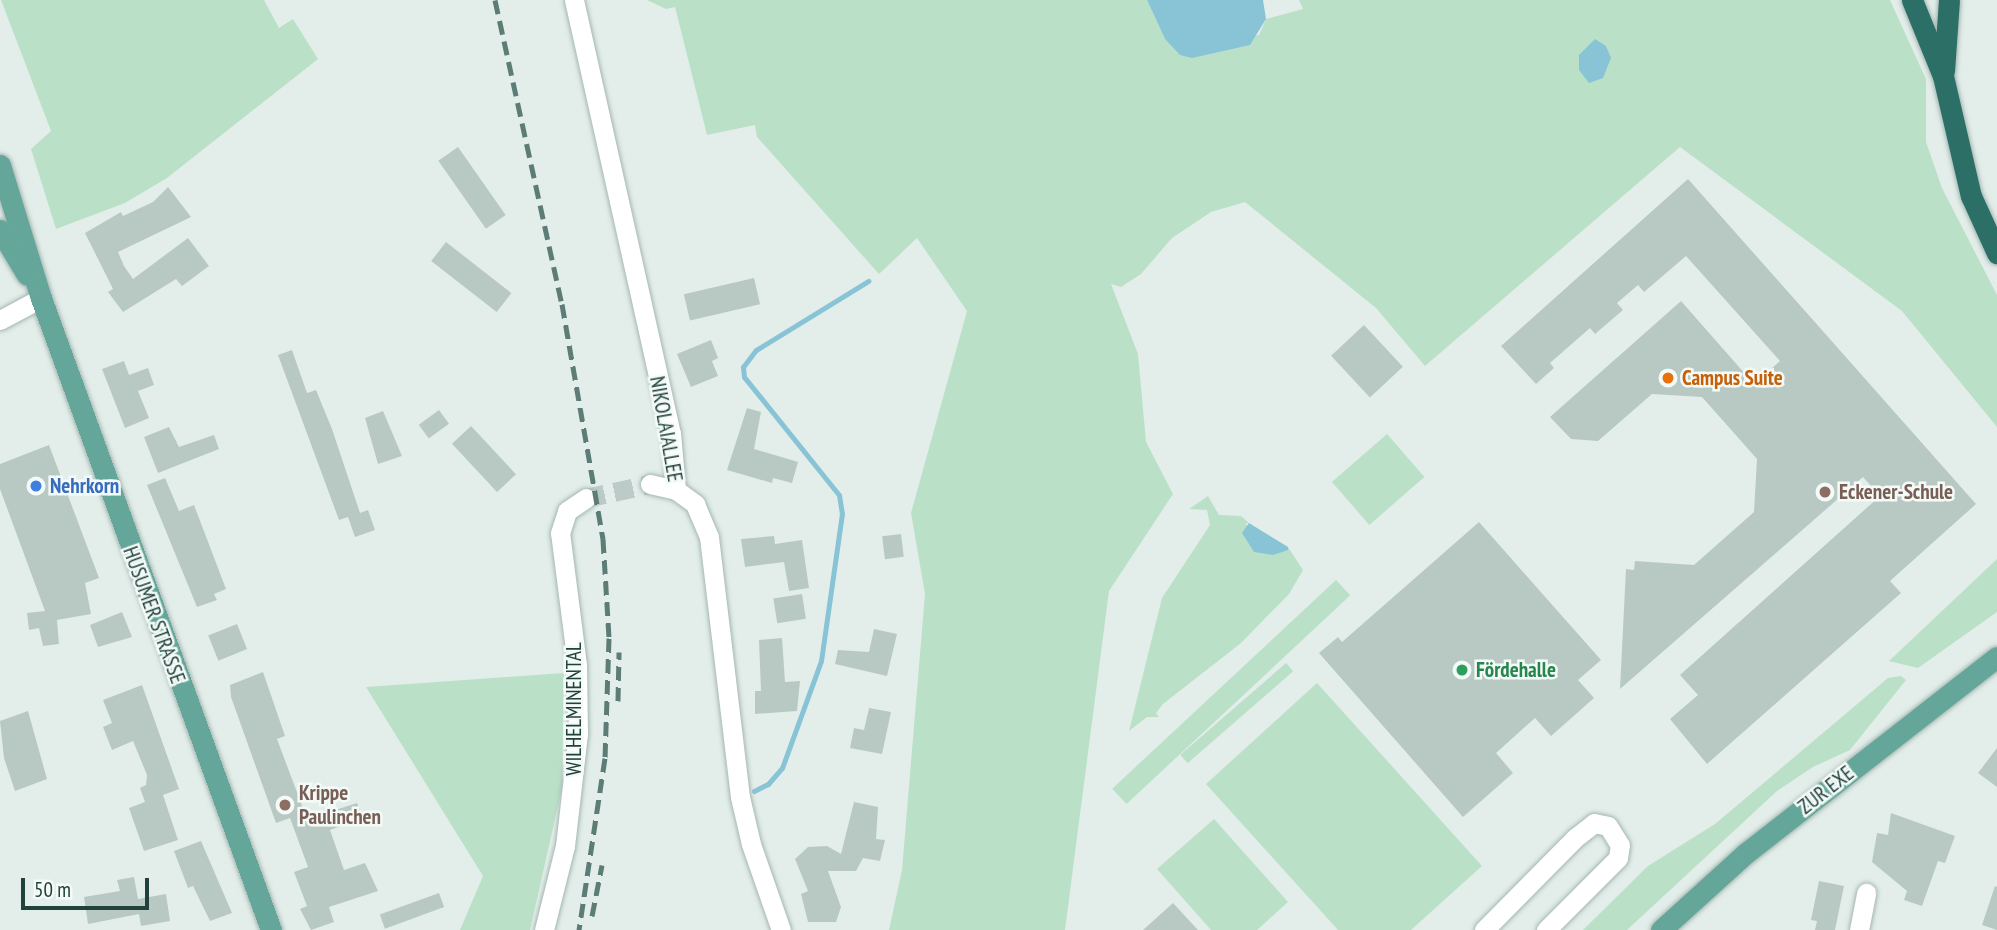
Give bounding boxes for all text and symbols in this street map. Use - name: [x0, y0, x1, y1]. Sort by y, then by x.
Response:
- place label: Campus Suite: [1682, 365, 1783, 391]
- marker: Campus Suite: [1660, 370, 1676, 386]
- street label: NIKOLAIALLEE: [644, 374, 688, 484]
- place label: Nehrkorn: [50, 473, 119, 499]
- marker: Nehrkorn: [28, 478, 44, 494]
- place label: Eckener-Schule: [1839, 479, 1953, 505]
- marker: Eckener-Schule: [1817, 484, 1833, 500]
- street label: HUSUMER STRASSE: [118, 543, 190, 687]
- street label: WILHELMINENTAL: [561, 642, 587, 776]
- place label: Fördehalle: [1476, 657, 1556, 683]
- marker: Fördehalle: [1454, 662, 1470, 678]
- street label: ZUR EXE: [1793, 761, 1859, 819]
- place label: Krippe Paulinchen: [299, 780, 381, 830]
- marker: Krippe Paulinchen: [277, 797, 293, 813]
- scale bar: [24, 864, 152, 908]
- text: 50 m: [34, 876, 71, 903]

